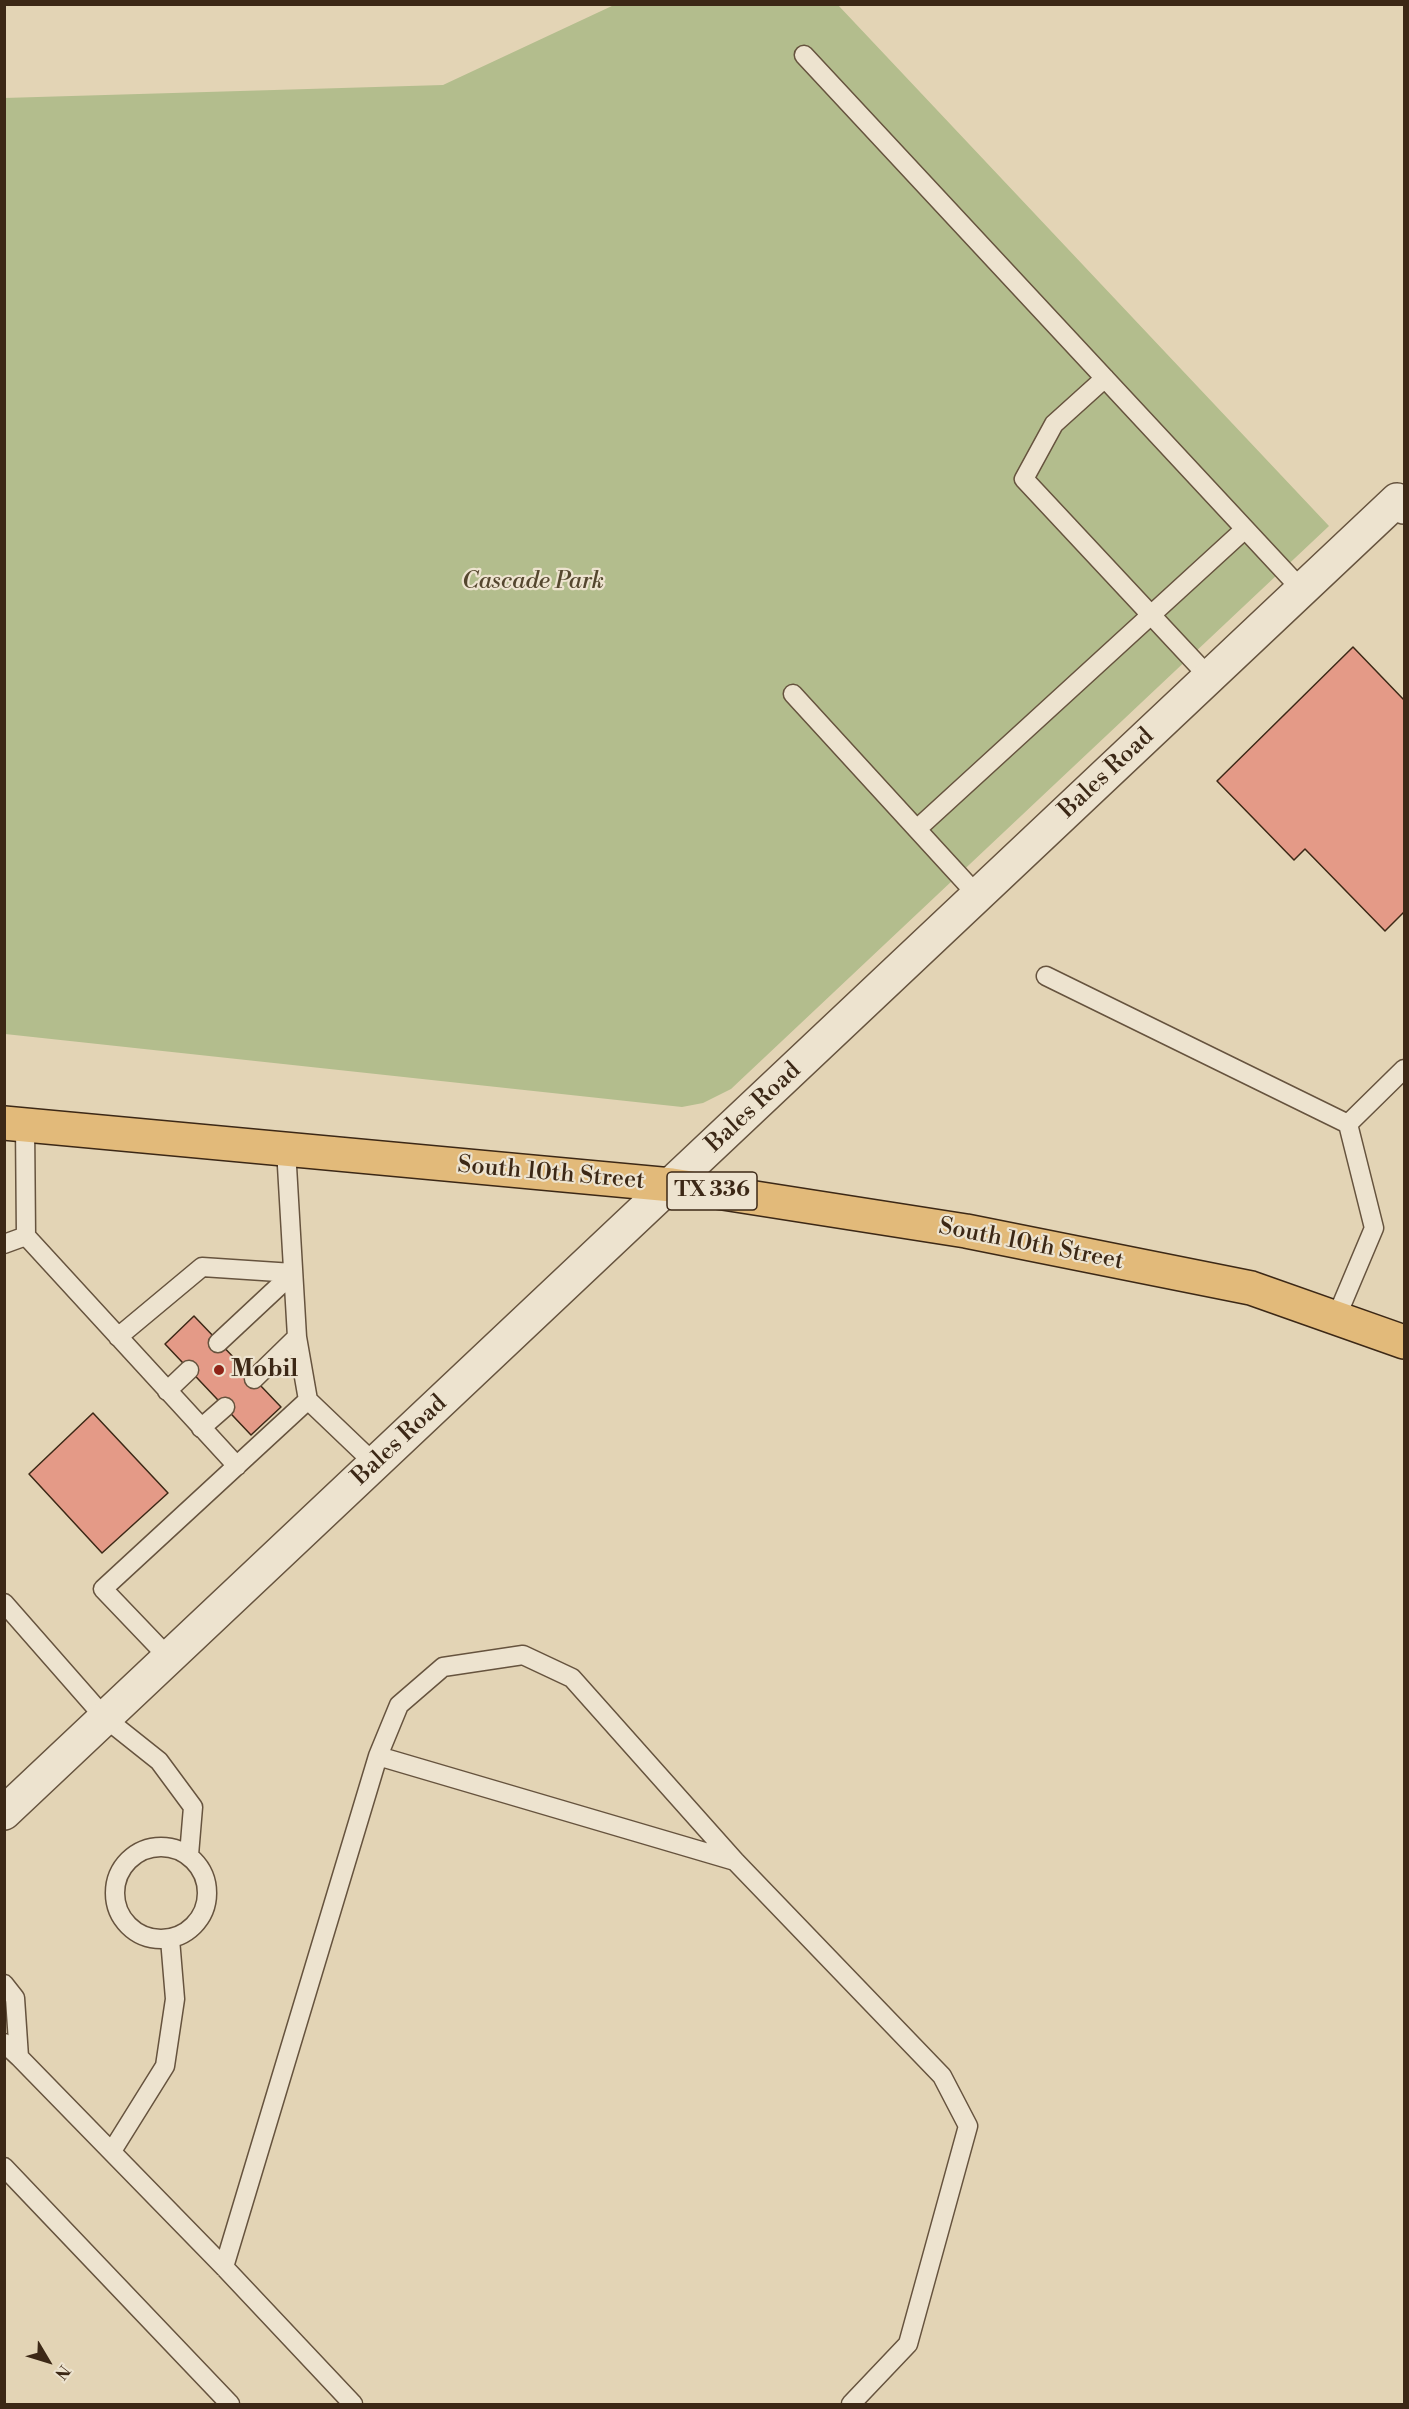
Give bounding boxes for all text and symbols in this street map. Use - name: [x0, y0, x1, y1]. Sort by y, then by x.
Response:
- park label: Cascade Park: [462, 568, 604, 596]
- street label: Bales Road: [1054, 723, 1160, 825]
- street label: Bales Road: [701, 1057, 807, 1159]
- street label: South 10th Street: [456, 1151, 646, 1197]
- road number: TX 336: [667, 1172, 757, 1210]
- street label: South 10th Street: [936, 1213, 1126, 1277]
- place label: Mobil: [231, 1356, 298, 1384]
- marker: Mobil: [212, 1363, 226, 1377]
- street label: Bales Road: [347, 1390, 453, 1492]
- north arrow: [18, 2331, 78, 2391]
- text: N: [50, 2361, 74, 2383]

